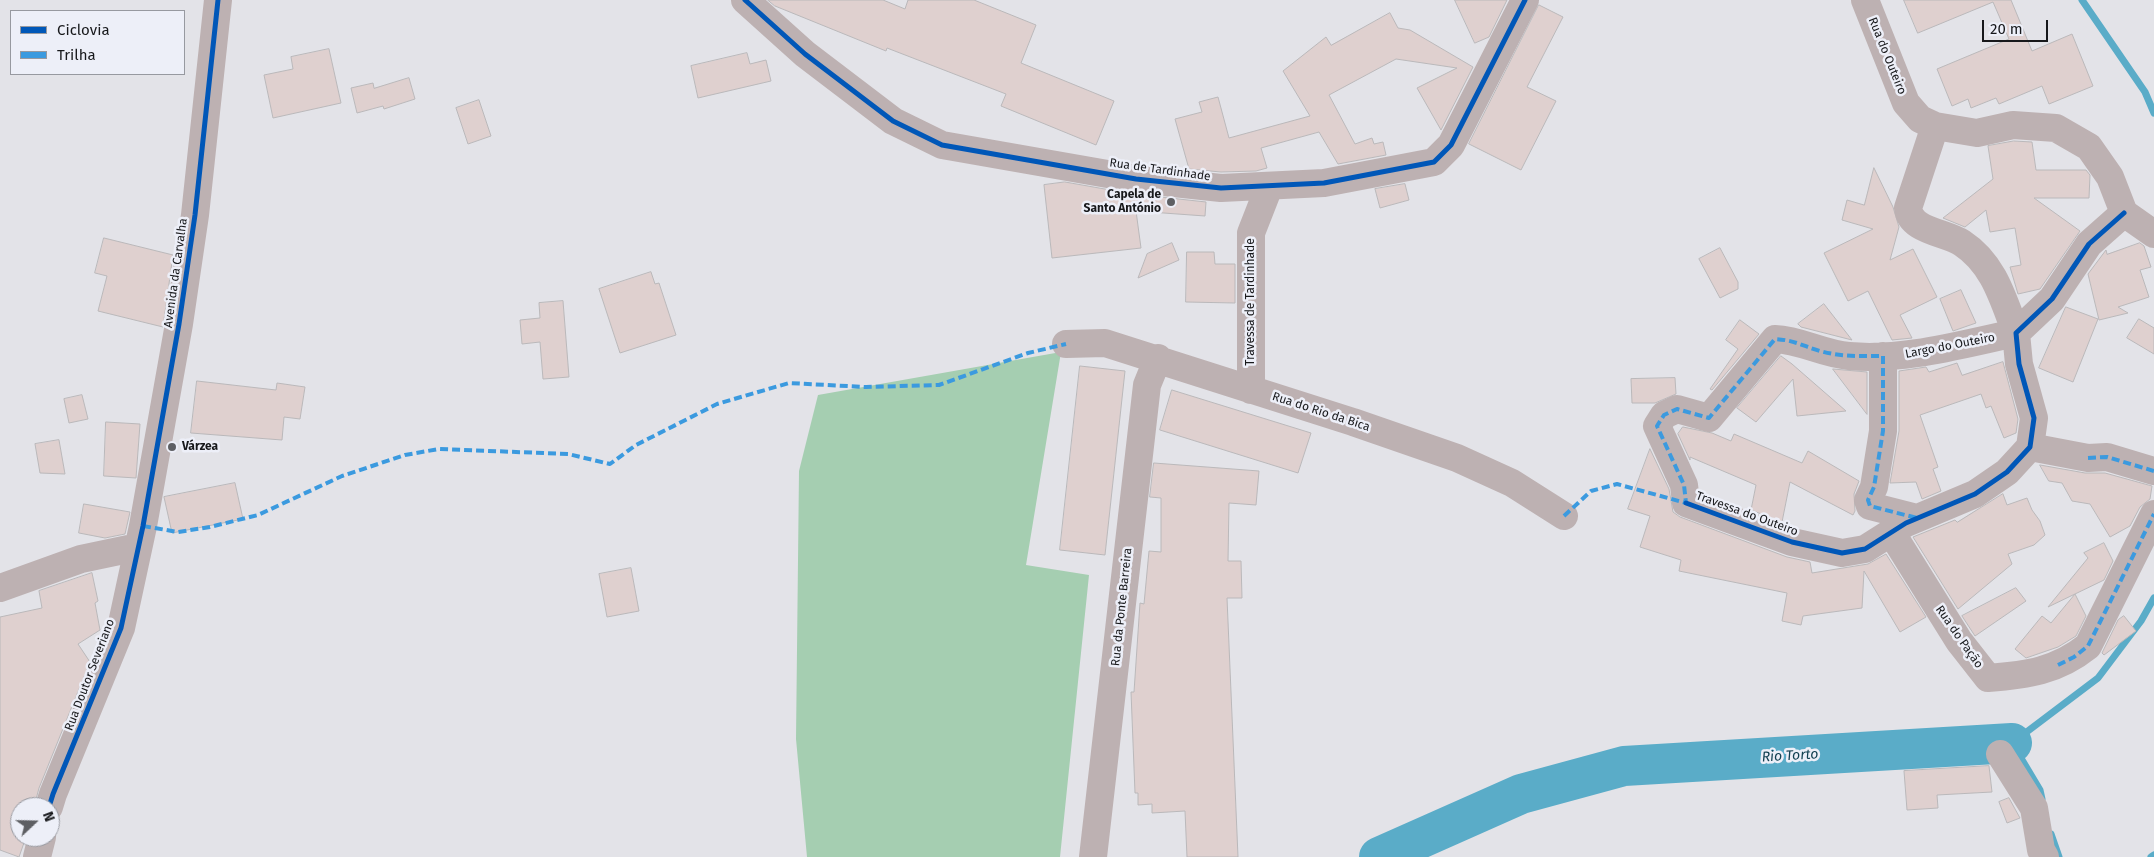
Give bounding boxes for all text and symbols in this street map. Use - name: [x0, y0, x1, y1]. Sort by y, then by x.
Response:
- legend: [10, 10, 185, 75]
- scale bar: [1984, 10, 2050, 42]
- street label: Rua do Outeiro: [1865, 15, 1909, 97]
- text: 20 m: [1990, 20, 2023, 38]
- text: Ciclovia: [57, 21, 110, 39]
- text: Trilha: [57, 46, 96, 64]
- street label: Rua de Tardinhade: [1108, 156, 1212, 184]
- place label: Capela de Santo António: [1084, 188, 1161, 216]
- marker: Capela de Santo António: [1165, 196, 1177, 208]
- street label: Avenida da Carvalha: [161, 217, 191, 329]
- street label: Travessa de Tardinhade: [1244, 238, 1258, 366]
- street label: Largo do Outeiro: [1904, 330, 1996, 362]
- street label: Rua do Rio da Bica: [1270, 389, 1372, 435]
- place label: Várzea: [182, 440, 218, 454]
- marker: Várzea: [166, 441, 178, 453]
- street label: Travessa do Outeiro: [1694, 489, 1800, 539]
- street label: Rua da Ponte Barreira: [1109, 547, 1135, 667]
- street label: Rua do Pação: [1932, 603, 1986, 671]
- street label: Rua Doutor Severiano: [62, 617, 118, 733]
- water label: Rio Torto: [1761, 746, 1819, 766]
- north arrow: [10, 797, 60, 847]
- text: N: [39, 809, 58, 824]

